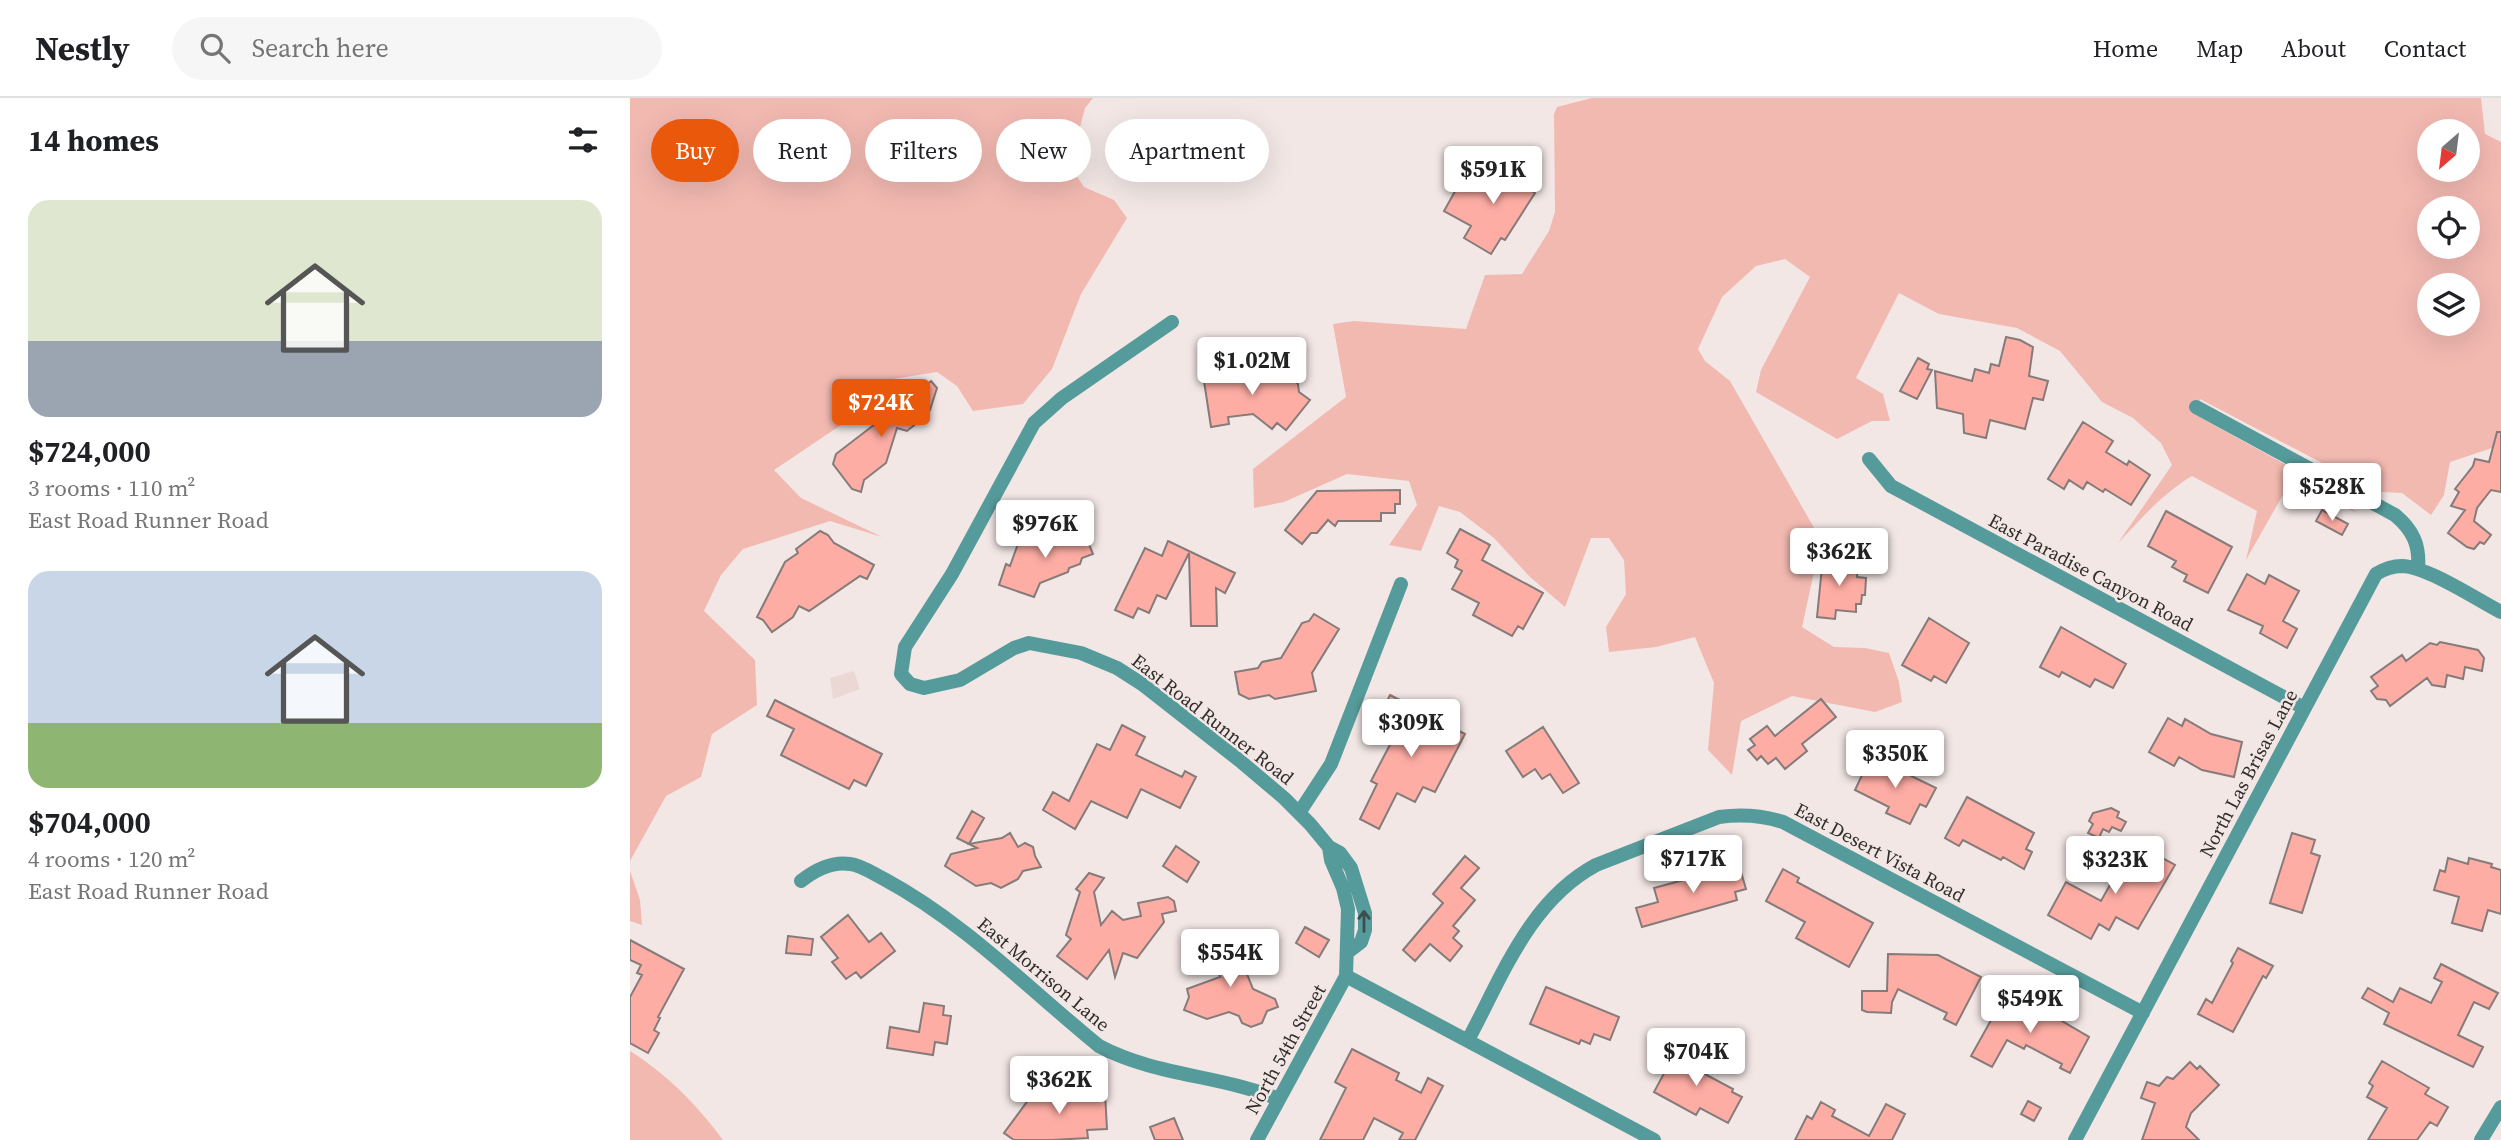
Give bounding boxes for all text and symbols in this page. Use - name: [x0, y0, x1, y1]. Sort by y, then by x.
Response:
- search box: [172, 17, 662, 80]
- text: Nestly: [35, 26, 130, 71]
- icon: search: [196, 29, 234, 67]
- text: Search here: [252, 30, 389, 66]
- text: Home: [2093, 32, 2158, 65]
- text: Map: [2196, 32, 2243, 65]
- text: About: [2281, 32, 2346, 65]
- text: Contact: [2384, 32, 2466, 65]
- chip: Buy: [651, 119, 739, 182]
- chip: Rent: [753, 119, 851, 182]
- chip: Filters: [865, 119, 982, 182]
- chip: New: [996, 119, 1091, 182]
- chip: Apartment: [1105, 119, 1269, 182]
- north arrow: [2417, 119, 2480, 182]
- map controls: [2417, 119, 2480, 336]
- text: 14 homes: [28, 120, 159, 161]
- icon: filters: [564, 121, 602, 159]
- pin: $591K: [1444, 146, 1542, 206]
- text: $591K: [1460, 153, 1526, 185]
- button: locate: [2417, 196, 2480, 259]
- icon: home: [252, 245, 378, 371]
- button: layers: [2417, 273, 2480, 336]
- pin: $1.02M: [1195, 338, 1309, 397]
- text: $1.02M: [1213, 344, 1291, 376]
- pin: $724K: [832, 380, 930, 439]
- text: $724K: [848, 386, 914, 418]
- text: $724,000: [28, 431, 151, 472]
- pin: $528K: [2283, 464, 2381, 523]
- text: $528K: [2299, 470, 2365, 502]
- text: 3 rooms · 110 m²: [28, 472, 195, 504]
- pin: $976K: [996, 500, 1094, 560]
- text: East Road Runner Road: [28, 504, 269, 536]
- text: $976K: [1012, 507, 1078, 539]
- street label: East Paradise Canyon Road: [1984, 507, 2198, 637]
- pin: $362K: [1790, 528, 1888, 588]
- text: $362K: [1806, 535, 1872, 567]
- icon: home: [252, 616, 378, 742]
- street label: East Road Runner Road: [1127, 648, 1300, 791]
- street label: North Las Brisas Lane: [2193, 685, 2303, 861]
- pin: $309K: [1362, 700, 1460, 759]
- text: $309K: [1378, 706, 1444, 738]
- pin: $350K: [1846, 730, 1944, 790]
- text: $350K: [1862, 737, 1928, 769]
- street label: East Desert Vista Road: [1790, 796, 1970, 908]
- text: $704,000: [28, 802, 151, 843]
- pin: $717K: [1644, 836, 1742, 895]
- pin: $323K: [2066, 836, 2164, 896]
- text: $717K: [1660, 842, 1726, 874]
- text: 4 rooms · 120 m²: [28, 843, 195, 875]
- text: $323K: [2082, 843, 2148, 875]
- text: East Road Runner Road: [28, 875, 269, 907]
- one-way arrow: [1357, 910, 1371, 933]
- street label: East Morrison Lane: [972, 911, 1116, 1037]
- pin: $554K: [1181, 930, 1279, 989]
- text: $554K: [1197, 936, 1263, 968]
- pin: $549K: [1981, 976, 2079, 1035]
- street label: North 54th Street: [1239, 979, 1332, 1119]
- text: $549K: [1997, 982, 2063, 1014]
- pin: $704K: [1647, 1028, 1745, 1088]
- text: $704K: [1663, 1035, 1729, 1067]
- pin: $362K: [1010, 1056, 1108, 1116]
- text: $362K: [1026, 1063, 1092, 1095]

